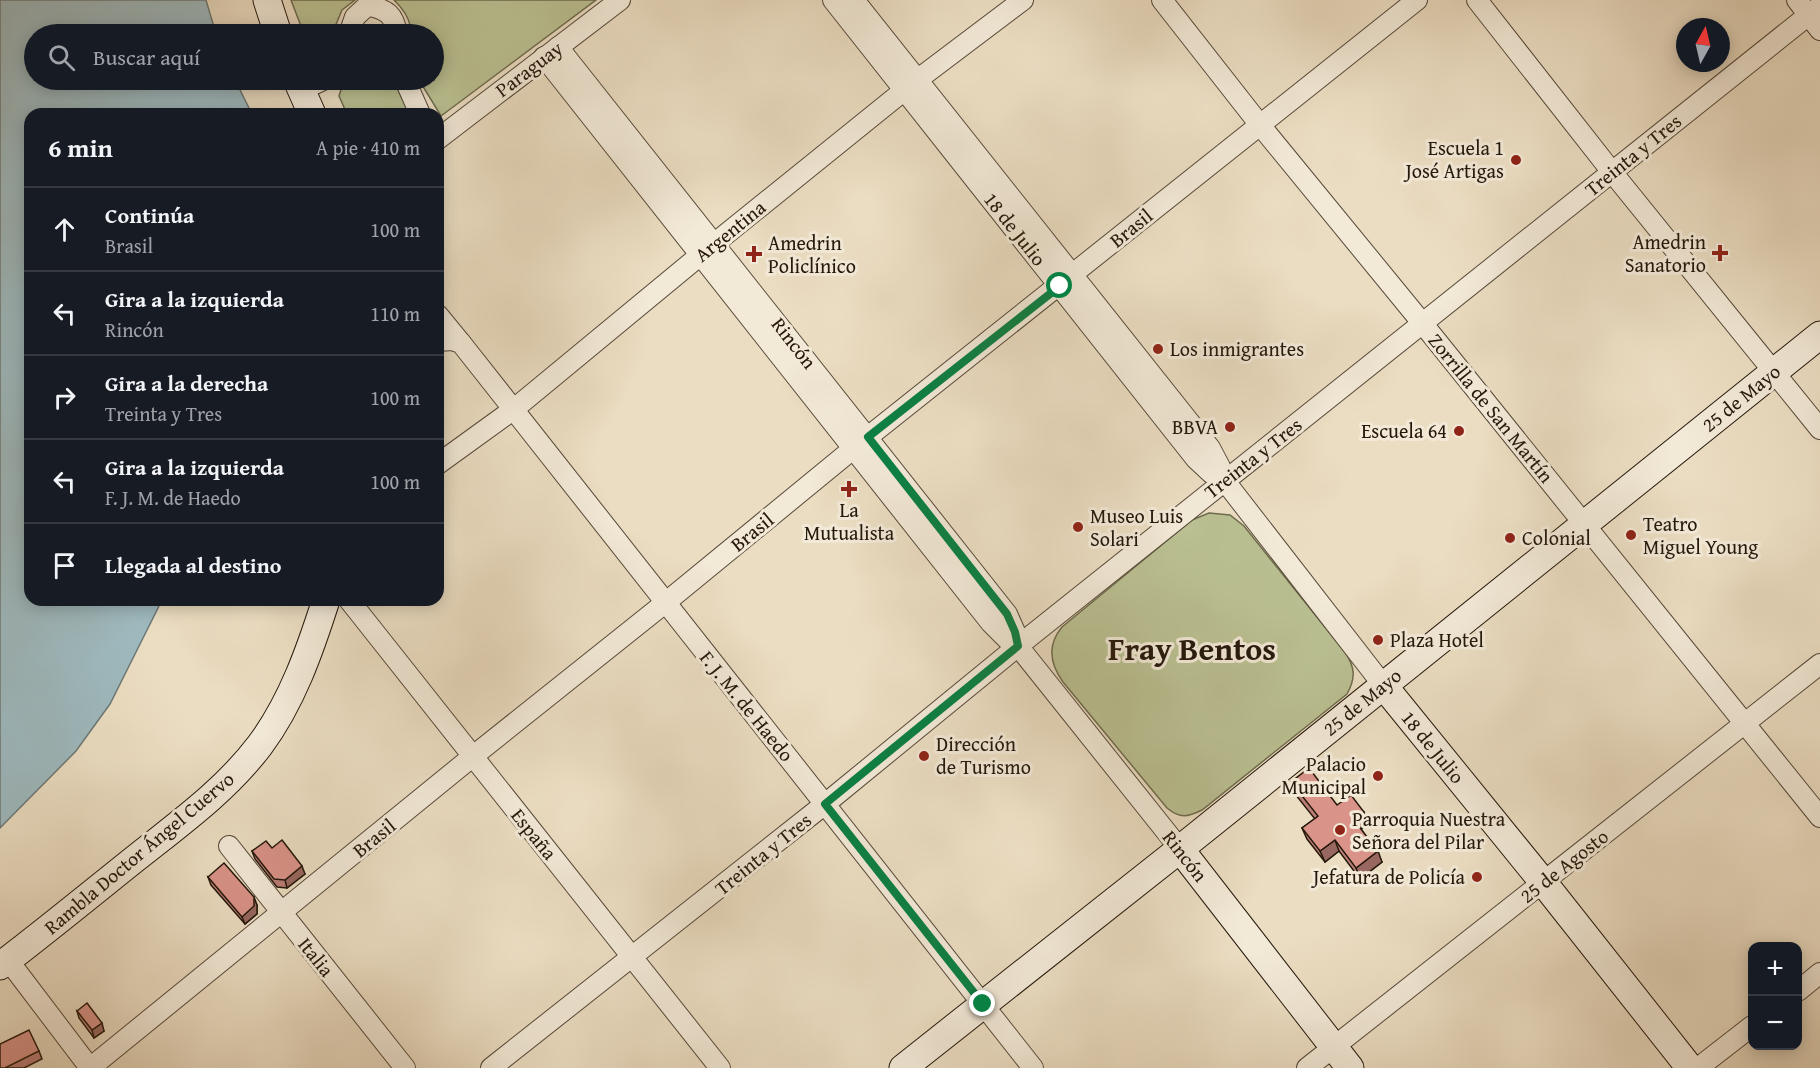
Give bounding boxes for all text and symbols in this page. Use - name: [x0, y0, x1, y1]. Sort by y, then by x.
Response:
- north arrow: [1676, 18, 1730, 72]
- search box: [24, 24, 444, 90]
- street label: Paraguay: [489, 34, 569, 104]
- icon: search: [45, 41, 78, 74]
- text: Buscar aquí: [93, 41, 200, 73]
- street label: Treinta y Tres: [1578, 106, 1687, 203]
- text: 6 min: [48, 128, 113, 167]
- text: A pie · 410 m: [316, 133, 420, 162]
- place label: Escuela 1 José Artigas: [1402, 133, 1504, 185]
- marker: Escuela 1 José Artigas: [1509, 153, 1523, 167]
- street label: 18 de Julio: [977, 186, 1054, 272]
- street label: Argentina: [688, 192, 772, 268]
- text: Continúa: [105, 199, 194, 231]
- street label: Brasil: [1103, 201, 1159, 254]
- icon: ahead: [48, 213, 81, 246]
- text: 100 m: [370, 215, 420, 244]
- place label: Amedrin Sanatorio: [1625, 227, 1706, 279]
- place label: Amedrin Policlínico: [768, 228, 856, 280]
- text: Brasil: [105, 231, 153, 260]
- marker: Amedrin Sanatorio: [1711, 244, 1729, 262]
- marker: Amedrin Policlínico: [745, 245, 763, 263]
- route start: [1046, 272, 1072, 298]
- text: Gira a la izquierda: [105, 283, 284, 315]
- icon: left: [48, 297, 81, 330]
- text: 110 m: [370, 299, 420, 328]
- street label: Rincón: [765, 311, 824, 375]
- text: Rincón: [105, 315, 164, 344]
- street label: Zorrilla de San Martín: [1422, 327, 1561, 489]
- place label: Los inmigrantes: [1170, 334, 1304, 363]
- marker: Los inmigrantes: [1151, 342, 1165, 356]
- street label: 25 de Mayo: [1695, 357, 1786, 438]
- text: Gira a la derecha: [105, 367, 268, 399]
- icon: right: [48, 381, 81, 414]
- text: 100 m: [370, 383, 420, 412]
- text: Treinta y Tres: [105, 399, 222, 428]
- street label: Treinta y Tres: [1198, 410, 1308, 505]
- place label: BBVA: [1172, 412, 1218, 441]
- place label: Escuela 64: [1361, 416, 1447, 445]
- marker: BBVA: [1223, 420, 1237, 434]
- marker: Escuela 64: [1452, 424, 1466, 438]
- text: Gira a la izquierda: [105, 451, 284, 483]
- icon: left: [48, 465, 81, 498]
- text: 100 m: [370, 467, 420, 496]
- marker: La Mutualista: [842, 482, 856, 496]
- text: F. J. M. de Haedo: [105, 483, 241, 512]
- place label: La Mutualista: [804, 495, 895, 547]
- place label: Museo Luis Solari: [1090, 501, 1183, 553]
- street label: Brasil: [724, 505, 780, 558]
- place label: Teatro Miguel Young: [1643, 509, 1758, 561]
- marker: Museo Luis Solari: [1071, 520, 1085, 534]
- place label: Colonial: [1522, 523, 1591, 552]
- marker: Teatro Miguel Young: [1624, 528, 1638, 542]
- marker: Colonial: [1503, 531, 1517, 545]
- icon: arrive: [48, 549, 81, 582]
- text: Llegada al destino: [105, 549, 281, 581]
- district label: Fray Bentos: [1108, 625, 1276, 672]
- place label: Plaza Hotel: [1390, 625, 1484, 654]
- marker: Plaza Hotel: [1371, 633, 1385, 647]
- street label: F. J. M. de Haedo: [693, 644, 801, 768]
- street label: 25 de Mayo: [1316, 661, 1407, 742]
- street label: 18 de Julio: [1395, 704, 1472, 789]
- place label: Dirección de Turismo: [936, 729, 1031, 781]
- marker: Dirección de Turismo: [917, 749, 931, 763]
- place label: Palacio Municipal: [1282, 749, 1366, 801]
- street label: Rambla Doctor Ángel Cuervo: [37, 764, 240, 941]
- marker: Palacio Municipal: [1371, 769, 1385, 783]
- street label: España: [505, 802, 565, 866]
- place label: Parroquia Nuestra Señora del Pilar: [1352, 804, 1506, 856]
- street label: Treinta y Tres: [708, 805, 817, 902]
- street label: Brasil: [346, 811, 402, 864]
- street label: 25 de Agosto: [1513, 822, 1614, 910]
- marker: Parroquia Nuestra Señora del Pilar: [1333, 823, 1347, 837]
- street label: Rincón: [1156, 824, 1215, 888]
- place label: Jefatura de Policía: [1310, 862, 1466, 891]
- marker: Jefatura de Policía: [1470, 870, 1484, 884]
- street label: Italia: [291, 931, 342, 983]
- map controls: [1748, 942, 1802, 1050]
- button: +: [1748, 942, 1802, 996]
- route end: [969, 990, 995, 1016]
- button: −: [1748, 996, 1802, 1050]

